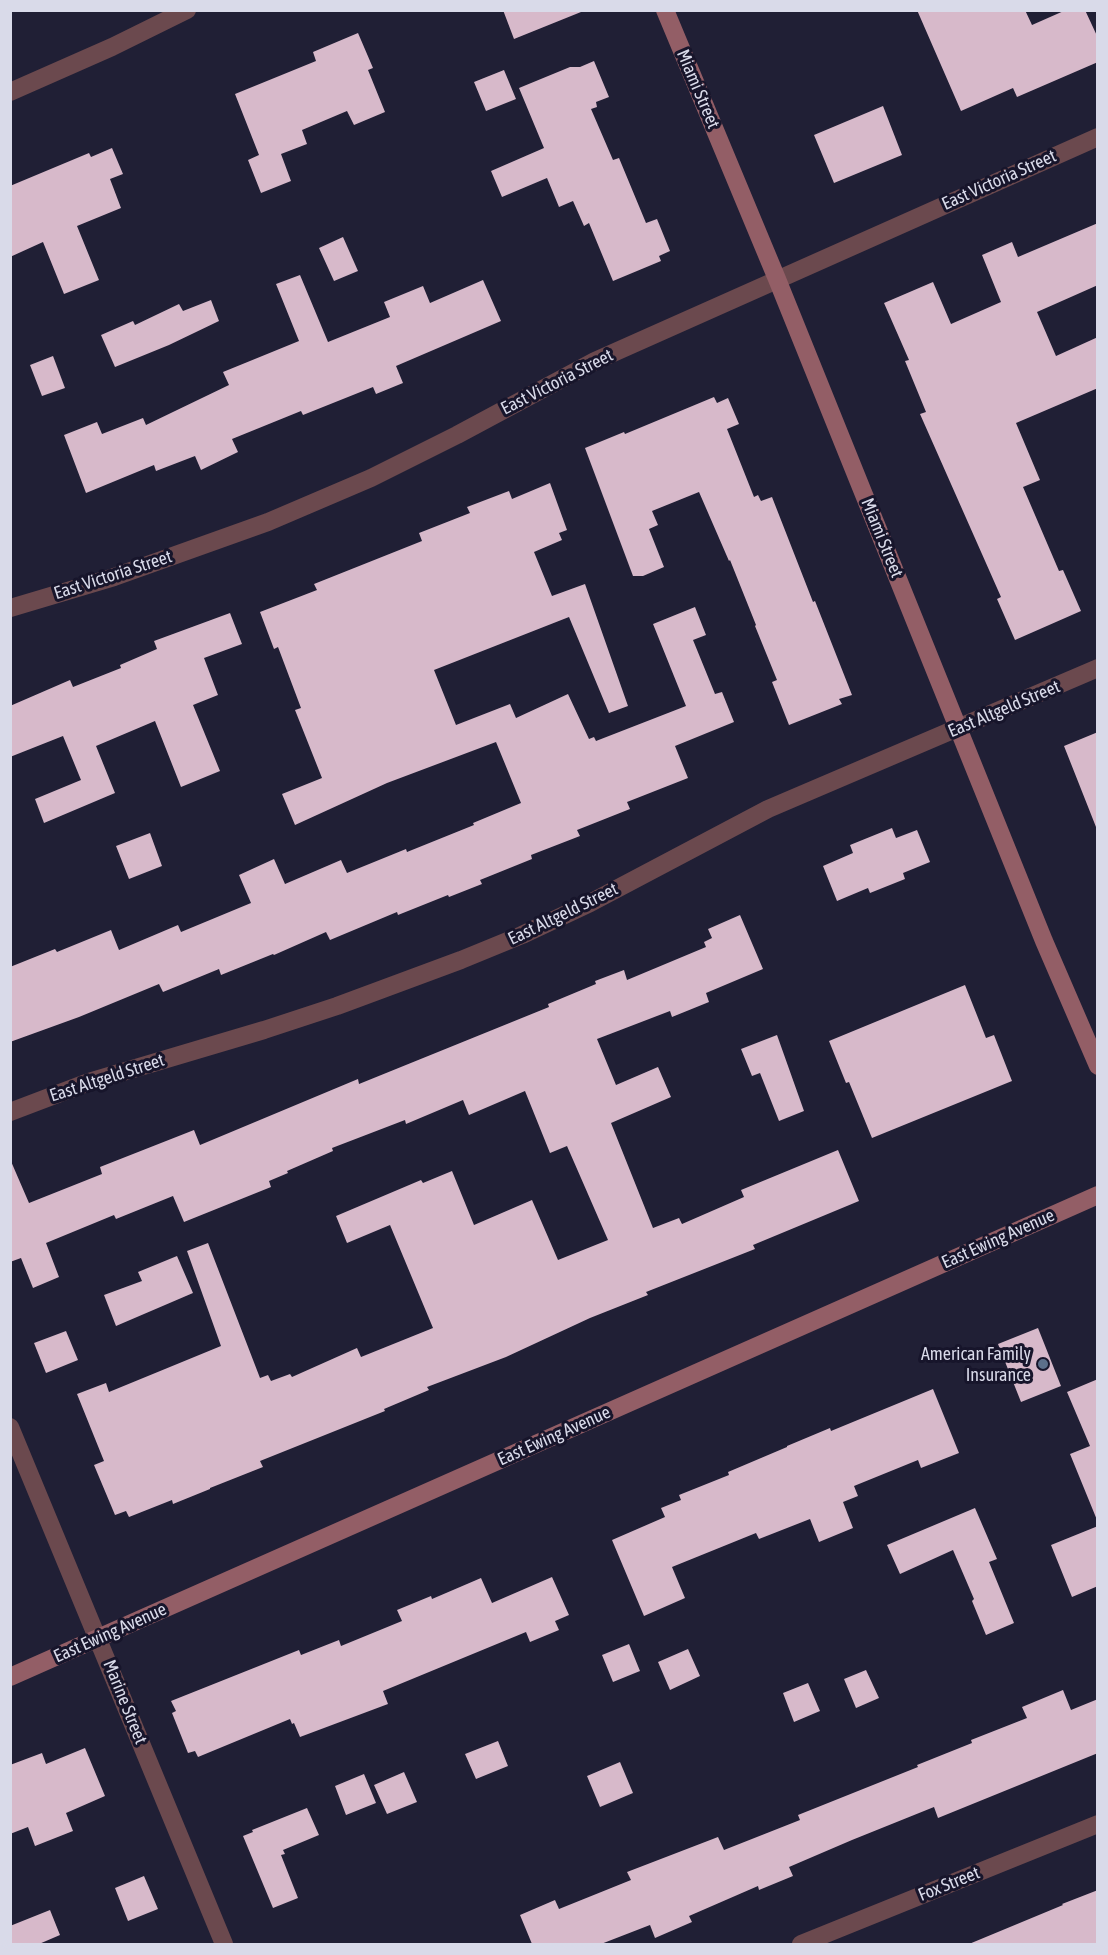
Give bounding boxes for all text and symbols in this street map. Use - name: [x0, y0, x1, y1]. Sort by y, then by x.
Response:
- street label: Miami Street: [672, 46, 724, 132]
- street label: East Victoria Street: [938, 145, 1060, 215]
- street label: East Victoria Street: [497, 344, 617, 420]
- street label: Miami Street: [856, 495, 908, 581]
- street label: East Victoria Street: [51, 546, 175, 604]
- street label: East Altgeld Street: [945, 676, 1063, 742]
- street label: East Altgeld Street: [505, 878, 621, 950]
- street label: East Altgeld Street: [47, 1049, 167, 1107]
- street label: East Ewing Avenue: [938, 1204, 1058, 1274]
- place label: American Family Insurance: [921, 1343, 1031, 1386]
- marker: American Family Insurance: [1036, 1357, 1050, 1371]
- street label: East Ewing Avenue: [494, 1401, 614, 1471]
- street label: East Ewing Avenue: [50, 1598, 170, 1668]
- street label: Marine Street: [98, 1657, 152, 1747]
- street label: Fox Street: [915, 1862, 983, 1906]

